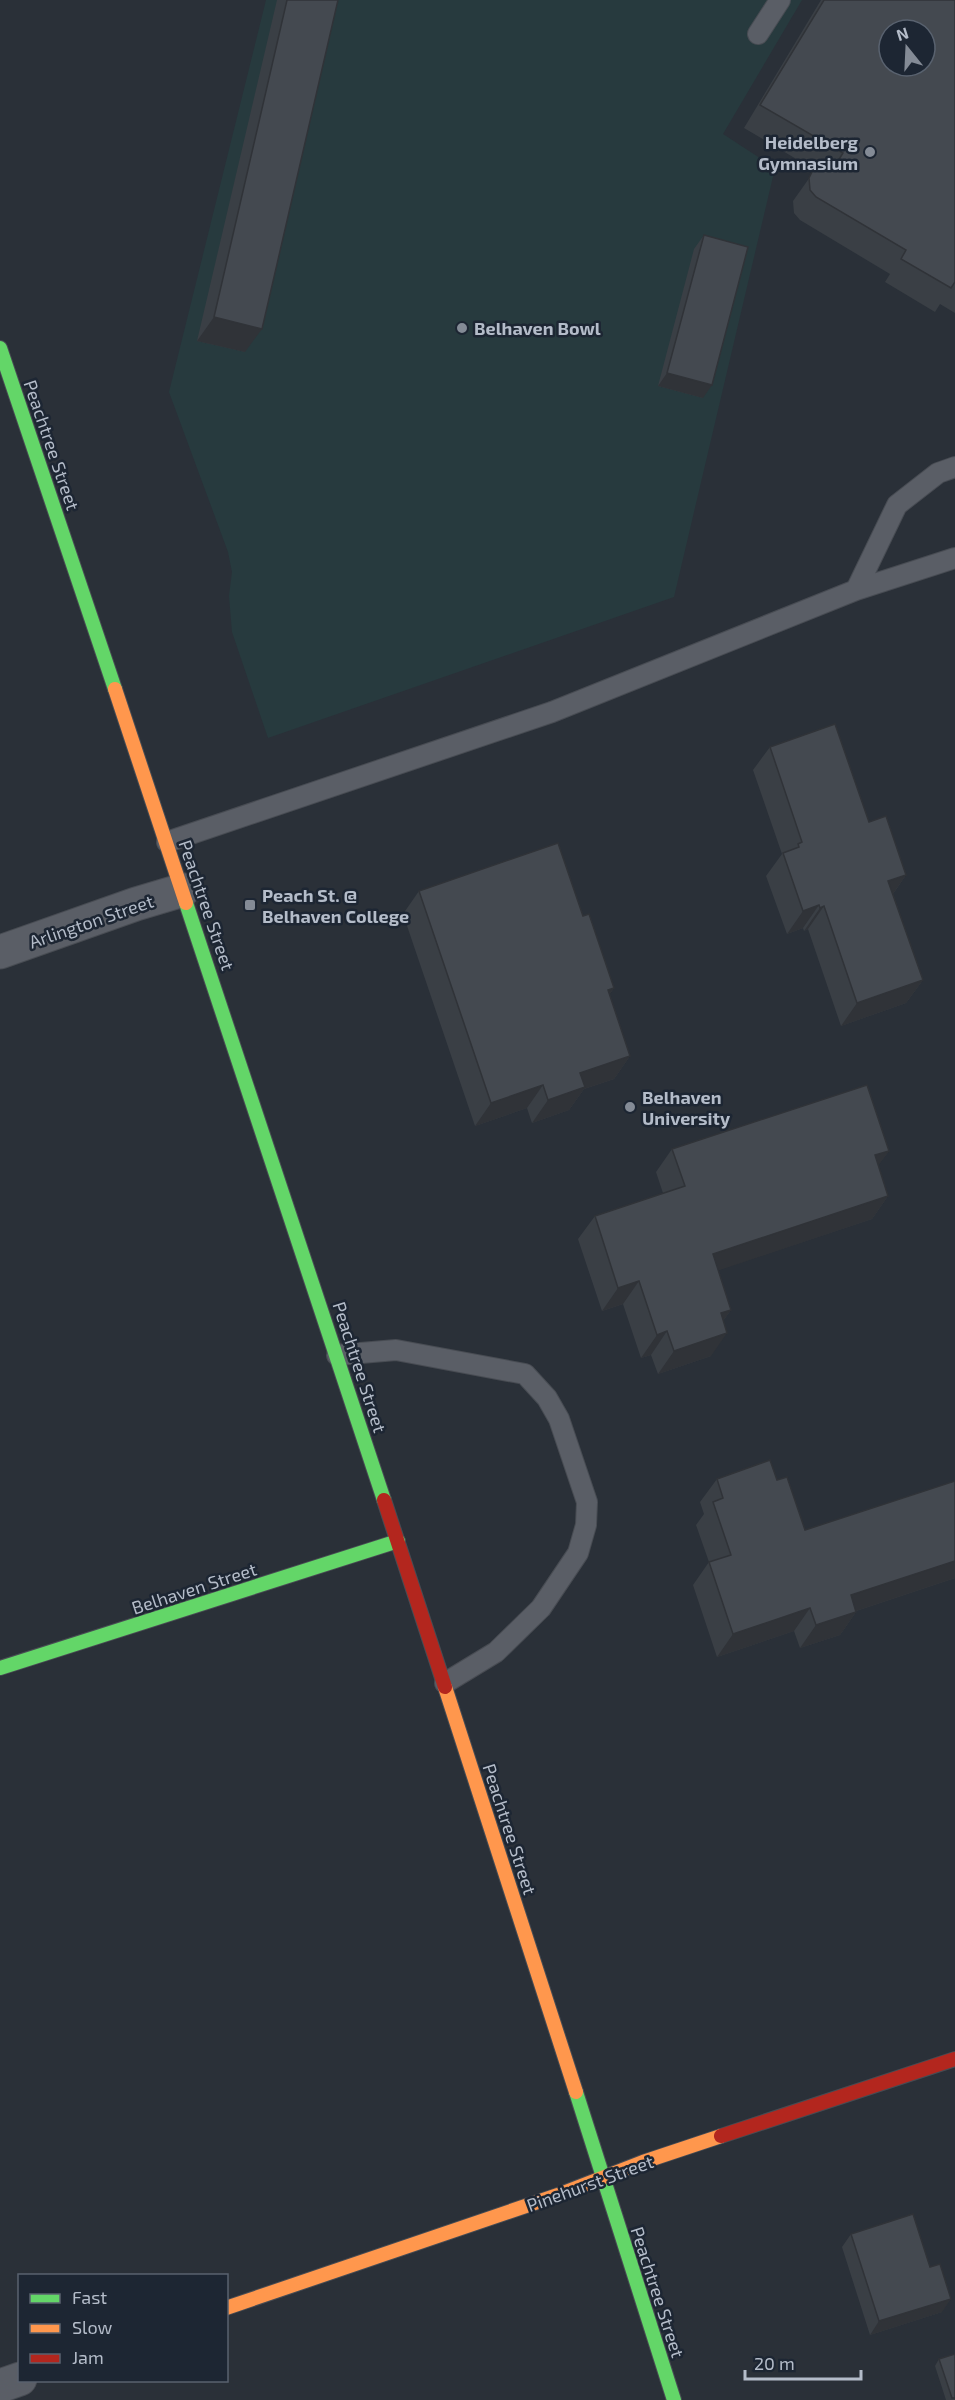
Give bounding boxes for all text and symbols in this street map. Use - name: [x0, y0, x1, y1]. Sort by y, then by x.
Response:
- north arrow: [877, 18, 937, 78]
- text: N: [894, 22, 911, 44]
- place label: Heidelberg Gymnasium: [758, 131, 859, 174]
- marker: Heidelberg Gymnasium: [863, 145, 877, 159]
- place label: Belhaven Bowl: [474, 317, 601, 339]
- marker: Belhaven Bowl: [455, 321, 469, 335]
- street label: Peachtree Street: [19, 377, 85, 513]
- street label: Peachtree Street: [174, 837, 240, 973]
- place label: Peach St. @ Belhaven College: [262, 884, 409, 927]
- street label: Arlington Street: [26, 889, 156, 953]
- marker: Peach St. @ Belhaven College: [243, 898, 257, 912]
- place label: Belhaven University: [642, 1086, 731, 1129]
- marker: Belhaven University: [623, 1100, 637, 1114]
- street label: Peachtree Street: [328, 1299, 392, 1435]
- street label: Belhaven Street: [129, 1557, 259, 1619]
- street label: Peachtree Street: [478, 1761, 542, 1897]
- street label: Pinehurst Street: [524, 2150, 656, 2216]
- street label: Peachtree Street: [626, 2224, 690, 2360]
- legend: [18, 2274, 228, 2382]
- text: Fast: [72, 2286, 107, 2308]
- text: Slow: [72, 2316, 113, 2338]
- scale bar: [745, 2343, 860, 2381]
- text: Jam: [72, 2346, 104, 2368]
- text: 20 m: [754, 2352, 795, 2374]

